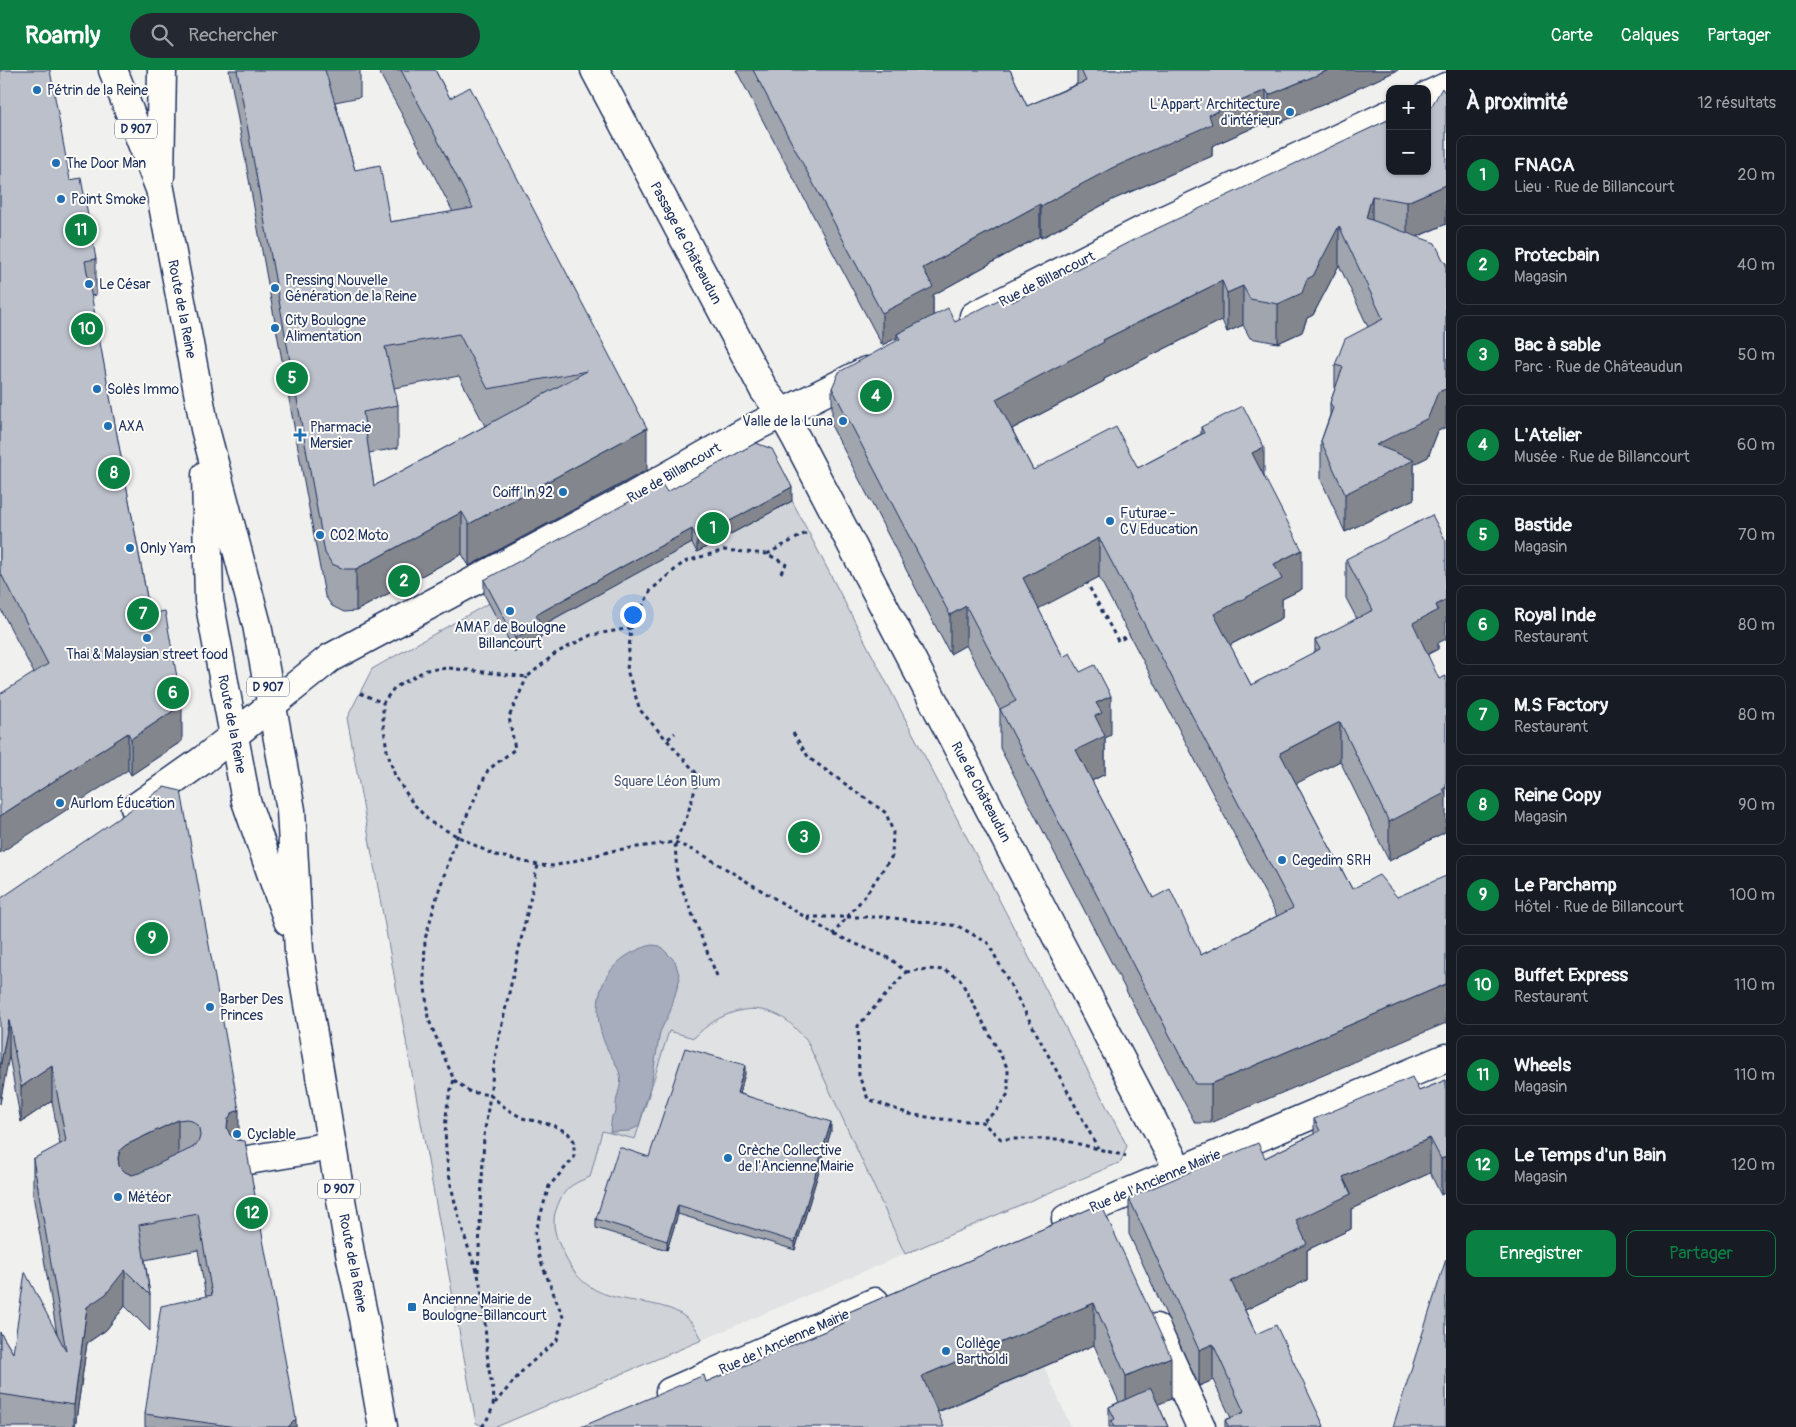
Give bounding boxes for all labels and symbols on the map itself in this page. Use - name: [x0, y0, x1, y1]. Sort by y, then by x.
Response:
- place label: Pétrin de la Reine: [47, 82, 148, 99]
- marker: Pétrin de la Reine: [31, 84, 43, 96]
- place label: L'Appart' Architecture d'intérieur: [1150, 96, 1280, 129]
- marker: L'Appart' Architecture d'intérieur: [1284, 106, 1296, 118]
- road number: D 907: [115, 120, 157, 138]
- place label: The Door Man: [66, 155, 146, 172]
- marker: The Door Man: [50, 157, 62, 169]
- street label: Passage de Châteaudun: [647, 179, 725, 307]
- place label: Point Smoke: [71, 191, 146, 208]
- marker: Point Smoke: [55, 193, 67, 205]
- pin: 11: [65, 211, 97, 249]
- street label: Rue de Billancourt: [996, 247, 1098, 311]
- street label: Route de la Reine: [164, 258, 200, 360]
- place label: Pressing Nouvelle Génération de la Reine: [285, 272, 417, 305]
- place label: Le César: [99, 276, 151, 293]
- marker: Le César: [83, 278, 95, 290]
- marker: Pressing Nouvelle Génération de la Reine: [269, 282, 281, 294]
- pin: 10: [71, 310, 103, 348]
- place label: City Boulogne Alimentation: [285, 312, 366, 345]
- marker: City Boulogne Alimentation: [269, 322, 281, 334]
- pin: 5: [276, 359, 308, 397]
- pin: 4: [860, 377, 892, 415]
- place label: Solès Immo: [107, 381, 180, 398]
- marker: Solès Immo: [91, 383, 103, 395]
- place label: Valle de la Luna: [742, 413, 833, 430]
- marker: Valle de la Luna: [837, 415, 849, 427]
- place label: AXA: [118, 418, 144, 435]
- place label: Pharmacie Mersier: [310, 419, 371, 452]
- marker: AXA: [102, 420, 114, 432]
- marker: Pharmacie Mersier: [294, 429, 306, 441]
- street label: Rue de Billancourt: [624, 439, 724, 507]
- pin: 8: [98, 454, 130, 492]
- place label: Coiff'In 92: [492, 484, 553, 501]
- marker: Coiff'In 92: [557, 486, 569, 498]
- place label: Futurae - CV Education: [1120, 505, 1198, 538]
- pin: 1: [697, 509, 729, 547]
- marker: Futurae - CV Education: [1104, 515, 1116, 527]
- place label: CO2 Moto: [330, 527, 389, 544]
- marker: CO2 Moto: [314, 529, 326, 541]
- place label: Only Yam: [140, 540, 196, 557]
- marker: Only Yam: [124, 542, 136, 554]
- pin: 2: [388, 562, 420, 600]
- pin: 7: [127, 595, 159, 633]
- your location: [620, 602, 646, 628]
- marker: AMAP de Boulogne Billancourt: [504, 605, 516, 617]
- place label: AMAP de Boulogne Billancourt: [454, 619, 566, 652]
- marker: Thai & Malaysian street food: [141, 632, 153, 644]
- place label: Thai & Malaysian street food: [66, 646, 228, 663]
- street label: Route de la Reine: [214, 673, 250, 775]
- pin: 6: [157, 674, 189, 712]
- road number: D 907: [247, 678, 289, 696]
- street label: Rue de Châteaudun: [947, 739, 1015, 845]
- park label: Square Léon Blum: [614, 773, 720, 790]
- place label: Aurlom Éducation: [70, 794, 175, 812]
- marker: Aurlom Éducation: [54, 797, 66, 809]
- pin: 3: [788, 818, 820, 856]
- place label: Cegedim SRH: [1292, 852, 1371, 869]
- marker: Cegedim SRH: [1276, 854, 1288, 866]
- pin: 9: [136, 919, 168, 957]
- place label: Barber Des Princes: [220, 991, 284, 1024]
- marker: Barber Des Princes: [204, 1001, 216, 1013]
- place label: Cyclable: [247, 1126, 296, 1143]
- marker: Cyclable: [231, 1128, 243, 1140]
- place label: Crèche Collective de l'Ancienne Mairie: [738, 1142, 854, 1175]
- street label: Rue de l'Ancienne Mairie: [1087, 1146, 1223, 1216]
- marker: Crèche Collective de l'Ancienne Mairie: [722, 1152, 734, 1164]
- road number: D 907: [318, 1180, 360, 1198]
- place label: Météor: [128, 1189, 171, 1206]
- marker: Météor: [112, 1191, 124, 1203]
- pin: 12: [236, 1194, 268, 1232]
- street label: Route de la Reine: [335, 1212, 371, 1314]
- place label: Ancienne Mairie de Boulogne-Billancourt: [422, 1291, 547, 1324]
- marker: Ancienne Mairie de Boulogne-Billancourt: [406, 1301, 418, 1313]
- street label: Rue de l'Ancienne Mairie: [716, 1306, 852, 1378]
- place label: Collège Bartholdi: [956, 1335, 1008, 1368]
- marker: Collège Bartholdi: [940, 1345, 952, 1357]

